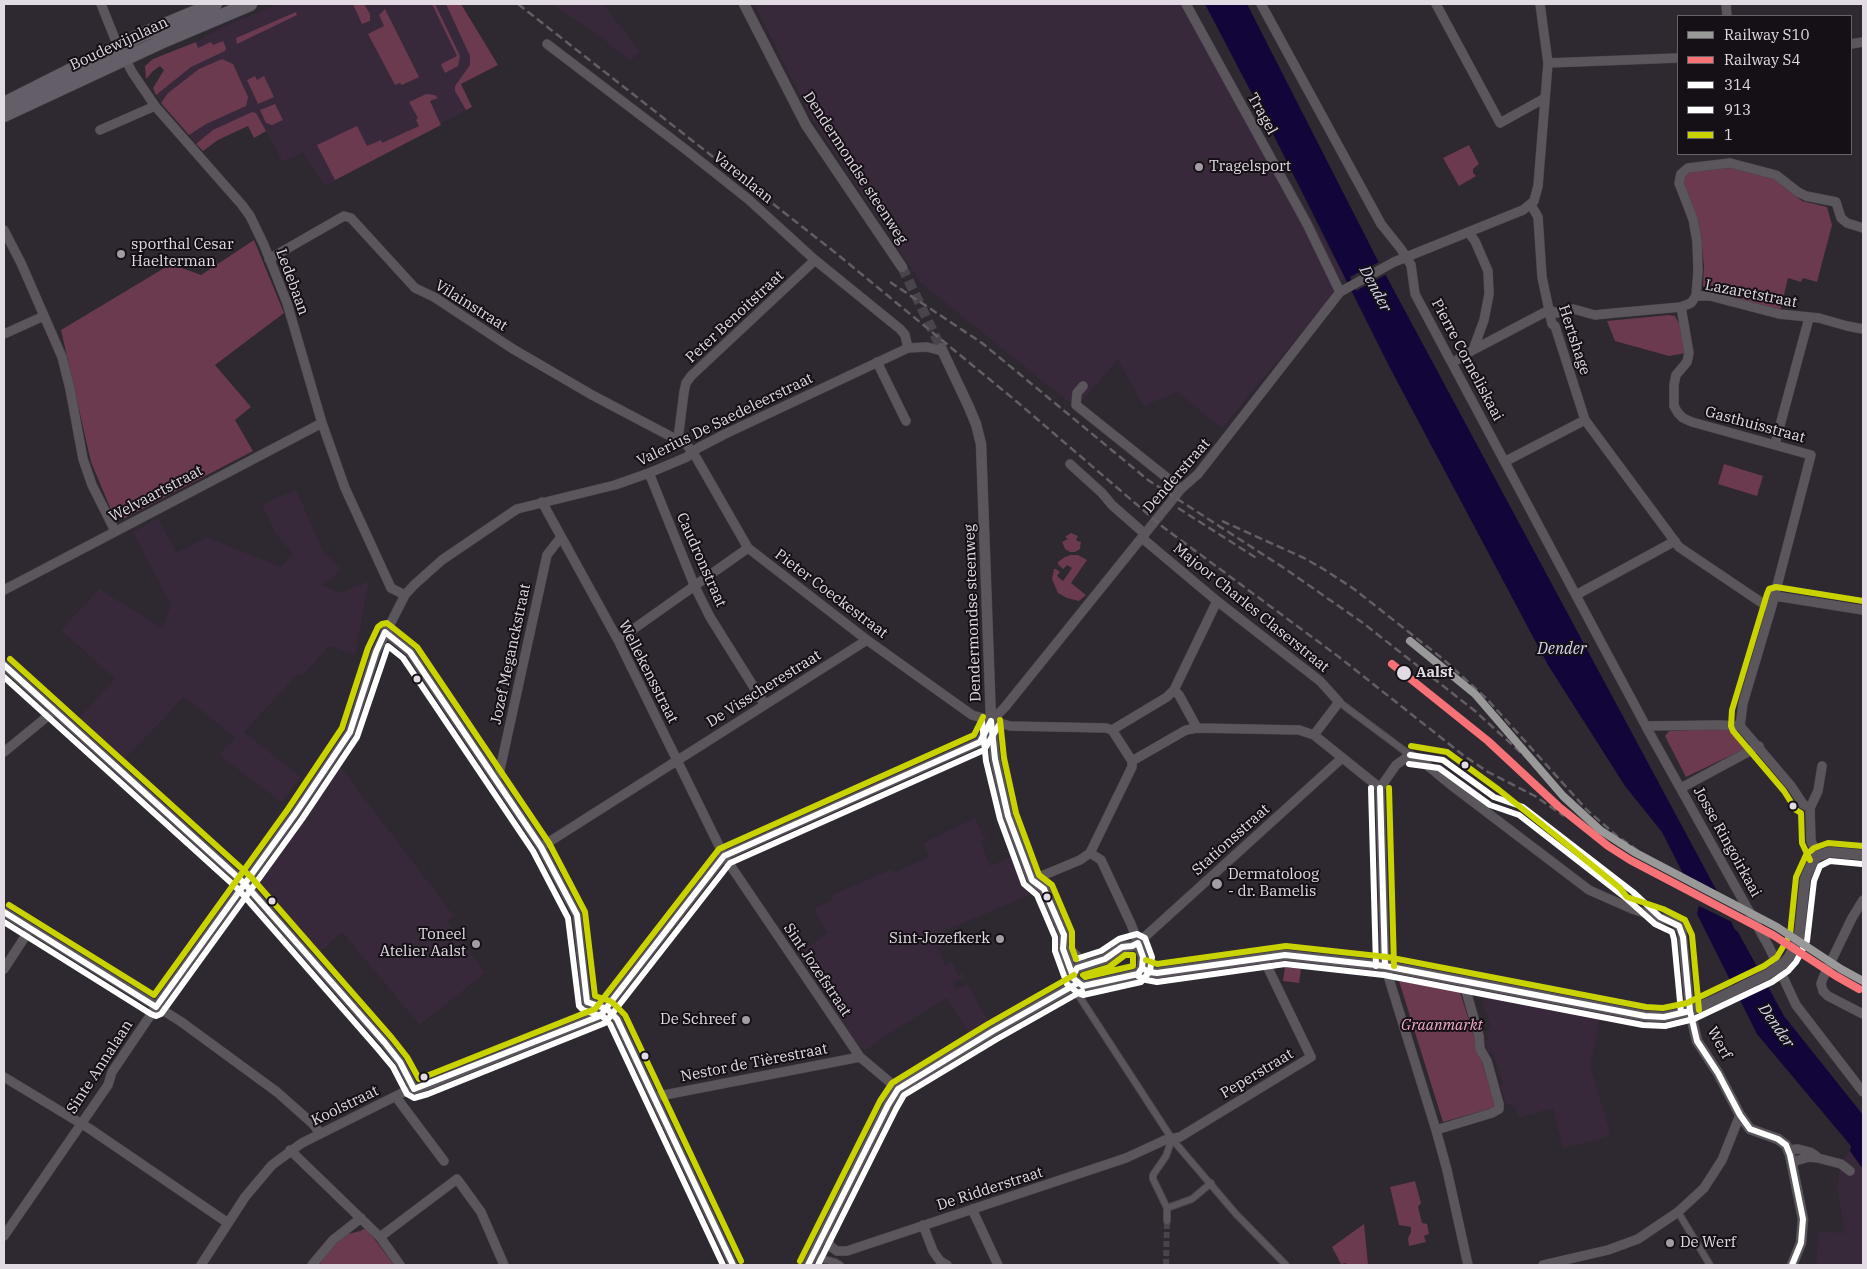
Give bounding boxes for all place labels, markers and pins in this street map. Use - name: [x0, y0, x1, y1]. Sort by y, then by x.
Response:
- place label: Tragelsport: [1209, 158, 1291, 176]
- marker: Tragelsport: [1193, 161, 1205, 173]
- place label: sporthal Cesar Haelterman: [131, 236, 234, 271]
- marker: sporthal Cesar Haelterman: [115, 248, 127, 260]
- marker: Aalst: [1395, 664, 1413, 682]
- place label: Aalst: [1416, 664, 1453, 682]
- unlabelled marker: [412, 674, 422, 684]
- unlabelled marker: [1460, 760, 1470, 770]
- unlabelled marker: [1788, 801, 1798, 811]
- place label: Dermatoloog - dr. Bamelis: [1228, 866, 1319, 901]
- marker: Dermatoloog - dr. Bamelis: [1210, 877, 1224, 891]
- unlabelled marker: [1042, 892, 1052, 902]
- unlabelled marker: [267, 896, 277, 906]
- place label: Toneel Atelier Aalst: [380, 926, 466, 961]
- place label: Sint-Jozefkerk: [889, 930, 990, 948]
- marker: Sint-Jozefkerk: [994, 933, 1006, 945]
- marker: Toneel Atelier Aalst: [470, 938, 482, 950]
- place label: De Schreef: [660, 1011, 736, 1029]
- marker: De Schreef: [740, 1014, 752, 1026]
- unlabelled marker: [640, 1051, 650, 1061]
- unlabelled marker: [419, 1072, 429, 1082]
- place label: De Werf: [1680, 1234, 1736, 1252]
- marker: De Werf: [1664, 1237, 1676, 1249]

